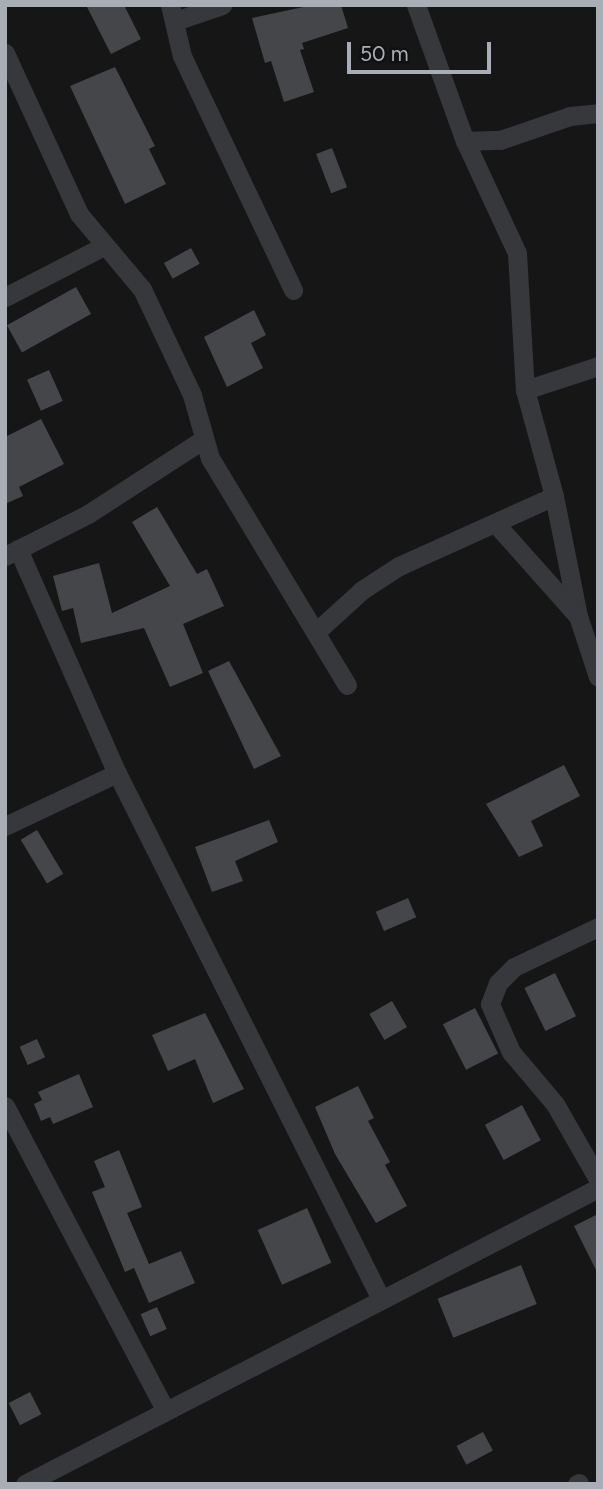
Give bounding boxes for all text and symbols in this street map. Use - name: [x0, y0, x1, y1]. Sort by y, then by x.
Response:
- scale bar: [351, 28, 494, 72]
- text: 50 m: [360, 41, 409, 66]

